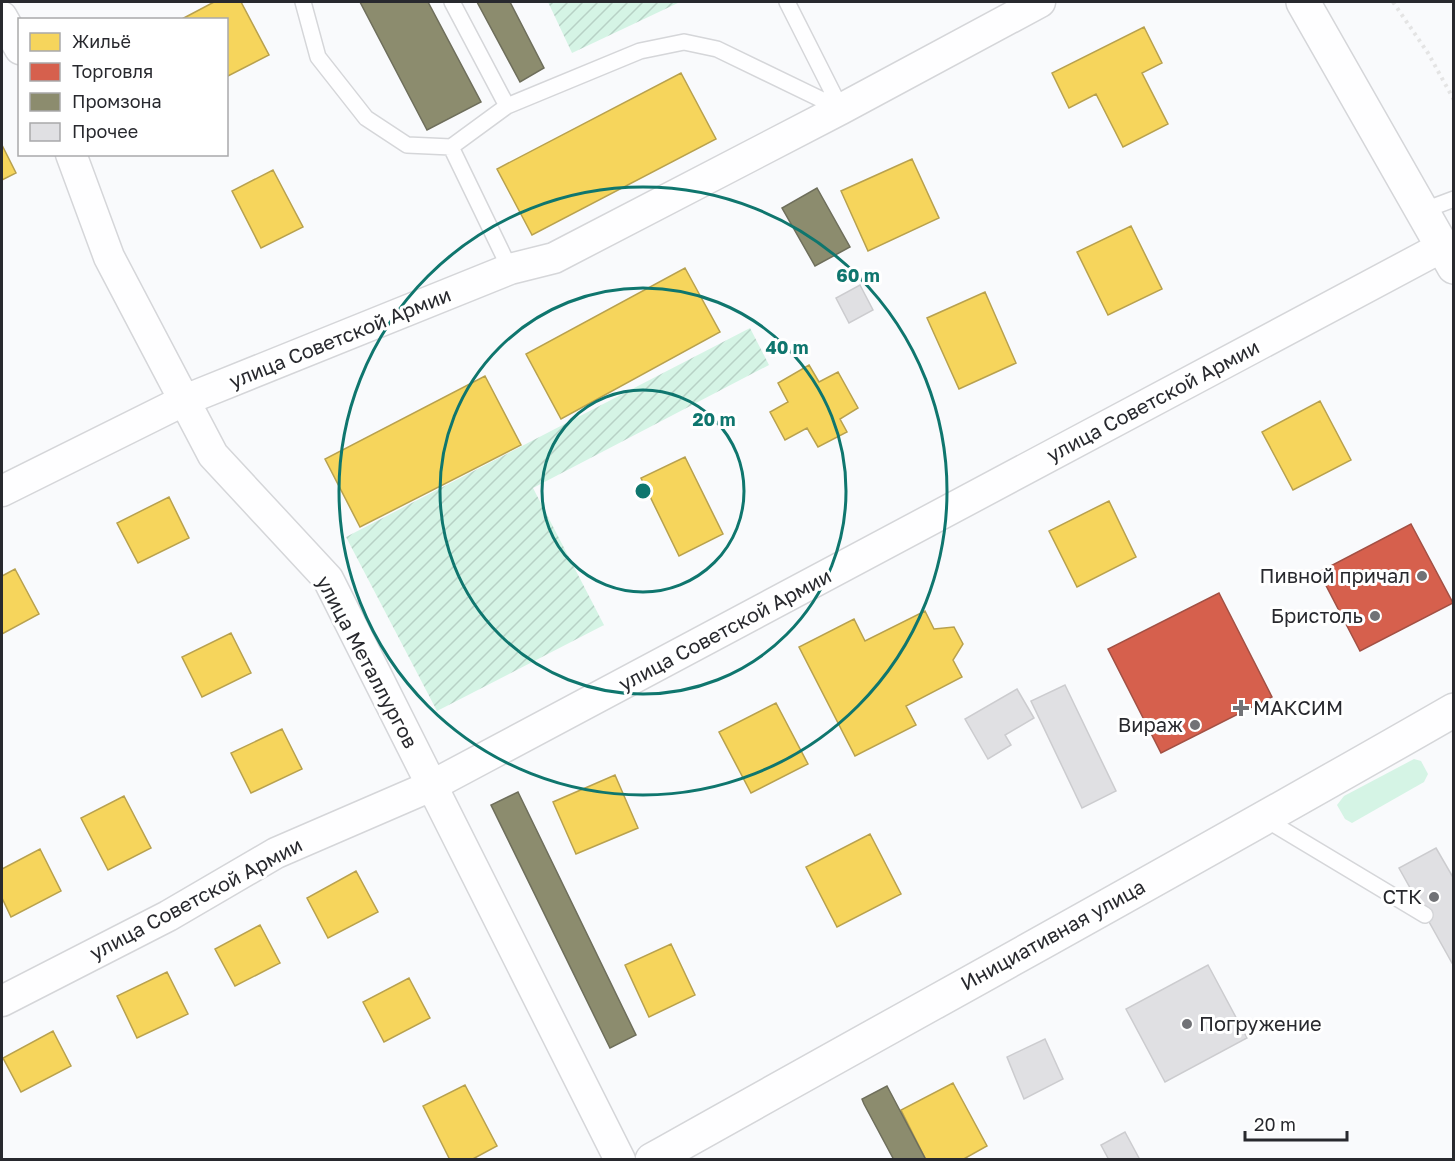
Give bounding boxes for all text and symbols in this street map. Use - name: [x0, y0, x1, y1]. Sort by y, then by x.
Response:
- legend: [18, 18, 228, 156]
- text: Жильё: [72, 30, 131, 52]
- text: Торговля: [72, 60, 153, 82]
- text: Промзона: [72, 90, 162, 112]
- text: Прочее: [72, 120, 138, 142]
- text: 60 m: [836, 264, 880, 286]
- street label: улица Советской Армии: [225, 282, 454, 393]
- street label: улица Советской Армии: [1042, 334, 1263, 466]
- text: 40 m: [765, 336, 809, 358]
- text: 20 m: [693, 408, 735, 430]
- centre of rings: [633, 481, 653, 501]
- street label: улица Советской Армии: [614, 563, 835, 695]
- place label: Пивной причал: [1260, 563, 1410, 587]
- marker: Пивной причал: [1415, 569, 1429, 583]
- street label: улица Металлургов: [312, 571, 424, 752]
- place label: Бристоль: [1271, 603, 1363, 627]
- marker: Бристоль: [1368, 609, 1382, 623]
- place label: МАКСИМ: [1253, 695, 1343, 719]
- marker: МАКСИМ: [1234, 701, 1248, 715]
- place label: Вираж: [1118, 712, 1183, 736]
- marker: Вираж: [1188, 718, 1202, 732]
- street label: улица Советской Армии: [85, 832, 306, 964]
- street label: Инициативная улица: [956, 873, 1149, 995]
- place label: СТК: [1382, 884, 1422, 908]
- marker: СТК: [1427, 890, 1441, 904]
- place label: Погружение: [1199, 1011, 1322, 1035]
- marker: Погружение: [1180, 1017, 1194, 1031]
- scale bar: [1245, 1104, 1347, 1142]
- text: 20 m: [1254, 1113, 1296, 1135]

